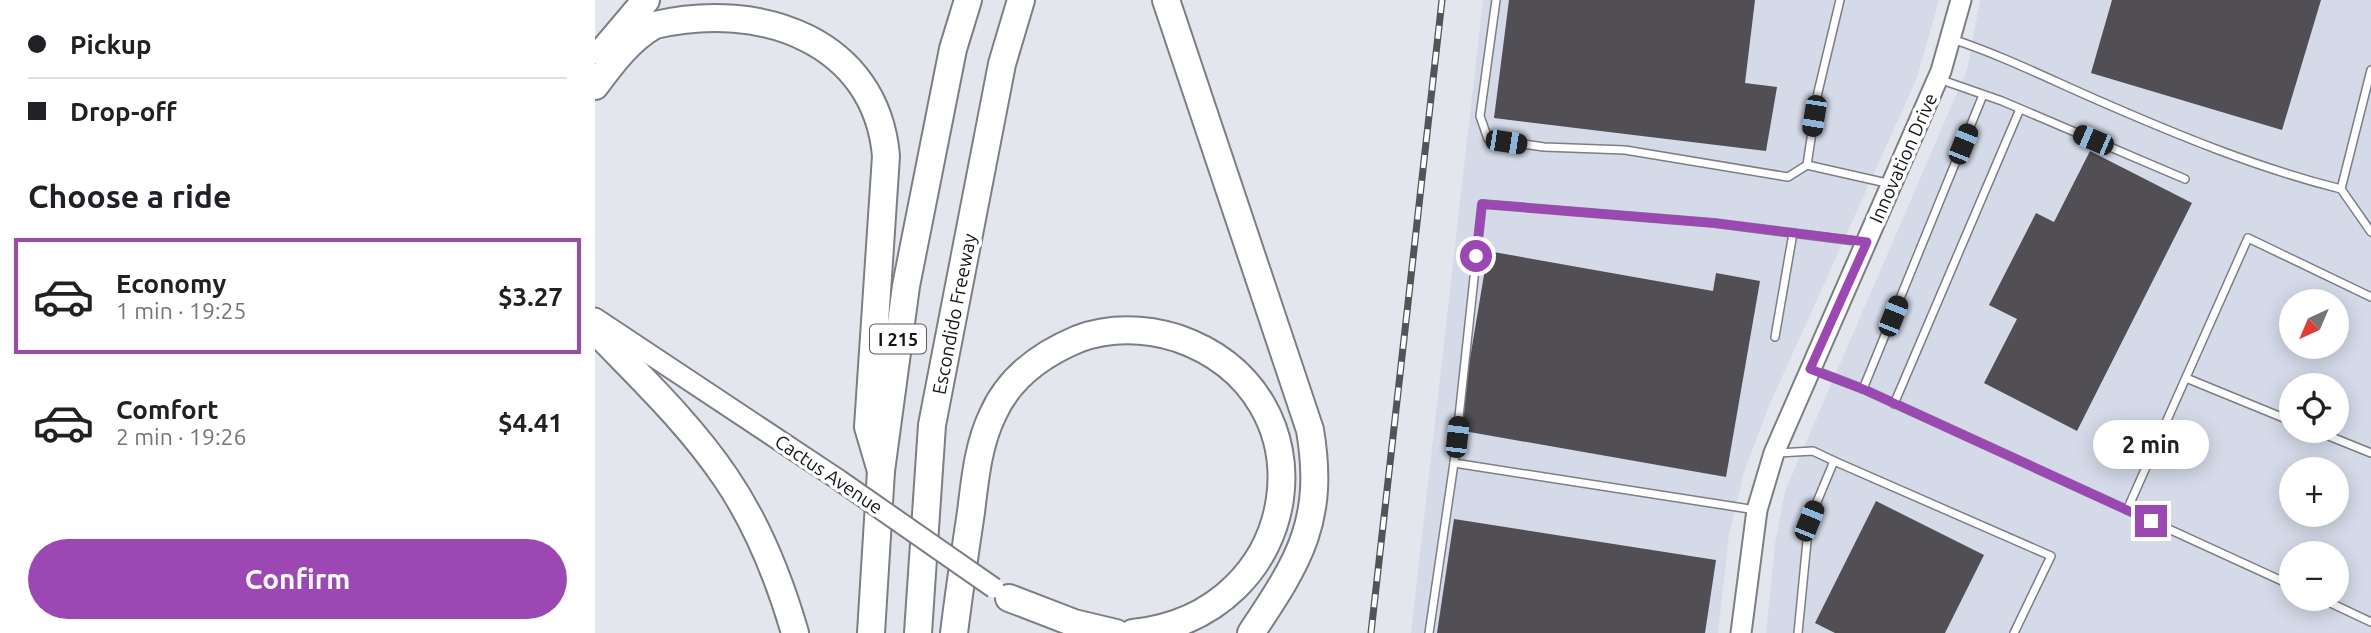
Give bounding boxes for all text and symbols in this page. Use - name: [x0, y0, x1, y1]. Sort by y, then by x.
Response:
- text: Pickup: [70, 30, 152, 59]
- street label: Innovation Drive: [1864, 90, 1942, 226]
- car: [1801, 94, 1828, 138]
- text: Drop-off: [70, 97, 177, 126]
- car: [1946, 121, 1981, 167]
- car: [2070, 122, 2117, 158]
- car: [1484, 128, 1529, 156]
- text: Choose a ride: [28, 178, 231, 214]
- street label: Escondido Freeway: [928, 232, 980, 396]
- route start: [1460, 240, 1492, 272]
- icon: car: [32, 265, 95, 328]
- text: Economy: [116, 269, 226, 298]
- text: $3.27: [498, 282, 563, 311]
- north arrow: [2279, 289, 2349, 359]
- map controls: [2279, 289, 2349, 611]
- car: [1876, 293, 1911, 339]
- text: 1 min · 19:25: [116, 298, 247, 323]
- road number: I 215: [870, 324, 926, 354]
- button: locate: [2279, 373, 2349, 443]
- icon: car: [32, 391, 95, 454]
- text: Comfort: [116, 395, 219, 424]
- text: $4.41: [498, 408, 563, 437]
- car: [1445, 415, 1470, 459]
- callout: 2 min: [2093, 420, 2209, 468]
- text: 2 min · 19:26: [116, 424, 247, 449]
- street label: Cactus Avenue: [771, 430, 887, 518]
- text: 2 min: [2122, 432, 2180, 457]
- button: +: [2279, 457, 2349, 527]
- car: [1792, 498, 1827, 544]
- route end: [2135, 505, 2167, 537]
- button: Confirm: [28, 539, 567, 619]
- button: −: [2279, 541, 2349, 611]

